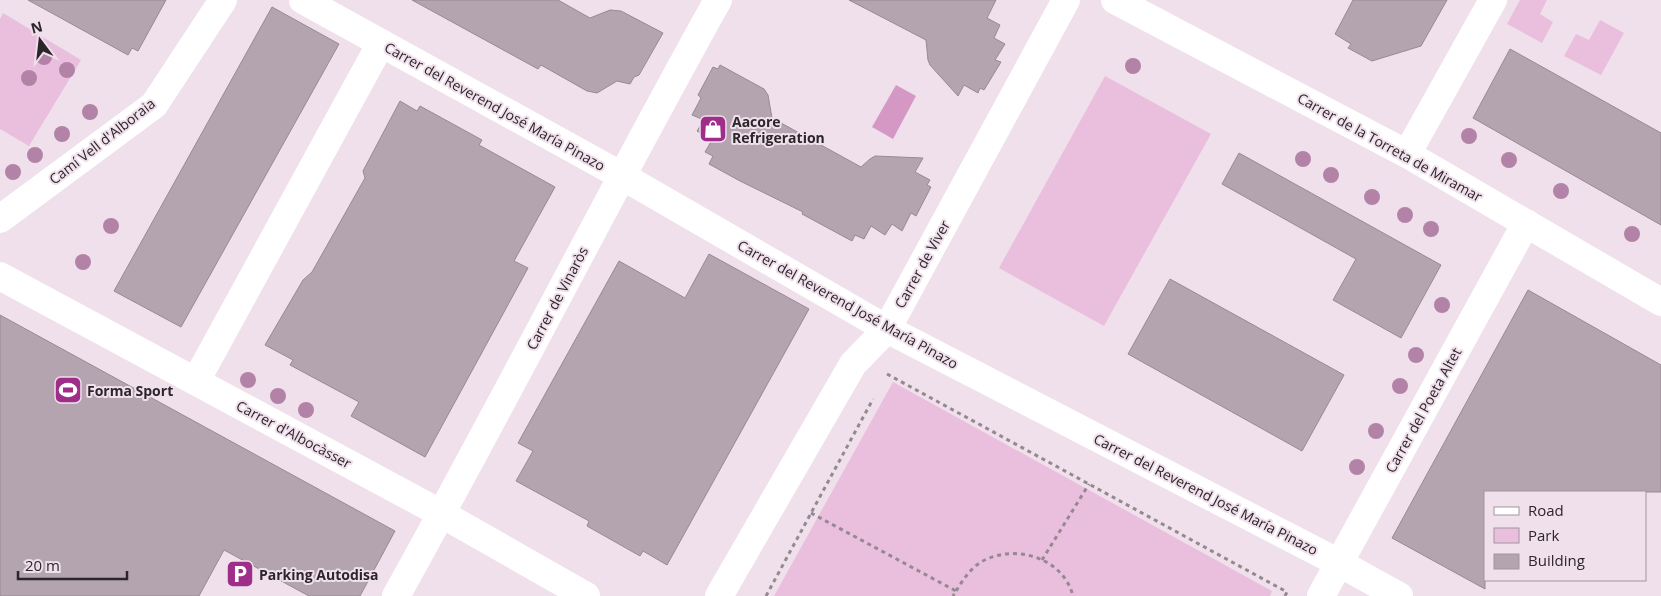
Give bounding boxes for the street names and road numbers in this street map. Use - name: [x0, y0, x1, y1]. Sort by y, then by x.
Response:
- street label: Carrer del Reverend José María Pinazo: [381, 37, 609, 175]
- street label: Carrer de la Torreta de Miramar: [1294, 88, 1486, 206]
- street label: Camí Vell d'Alboraia: [45, 94, 159, 188]
- street label: Carrer de Viver: [890, 216, 954, 311]
- street label: Carrer del Reverend José María Pinazo: [734, 235, 962, 373]
- street label: Carrer de Vinaròs: [522, 243, 592, 353]
- street label: Carrer del Poeta Altet: [1381, 344, 1465, 476]
- street label: Carrer d'Albocàsser: [233, 396, 355, 472]
- street label: Carrer del Reverend José María Pinazo: [1091, 429, 1321, 559]

